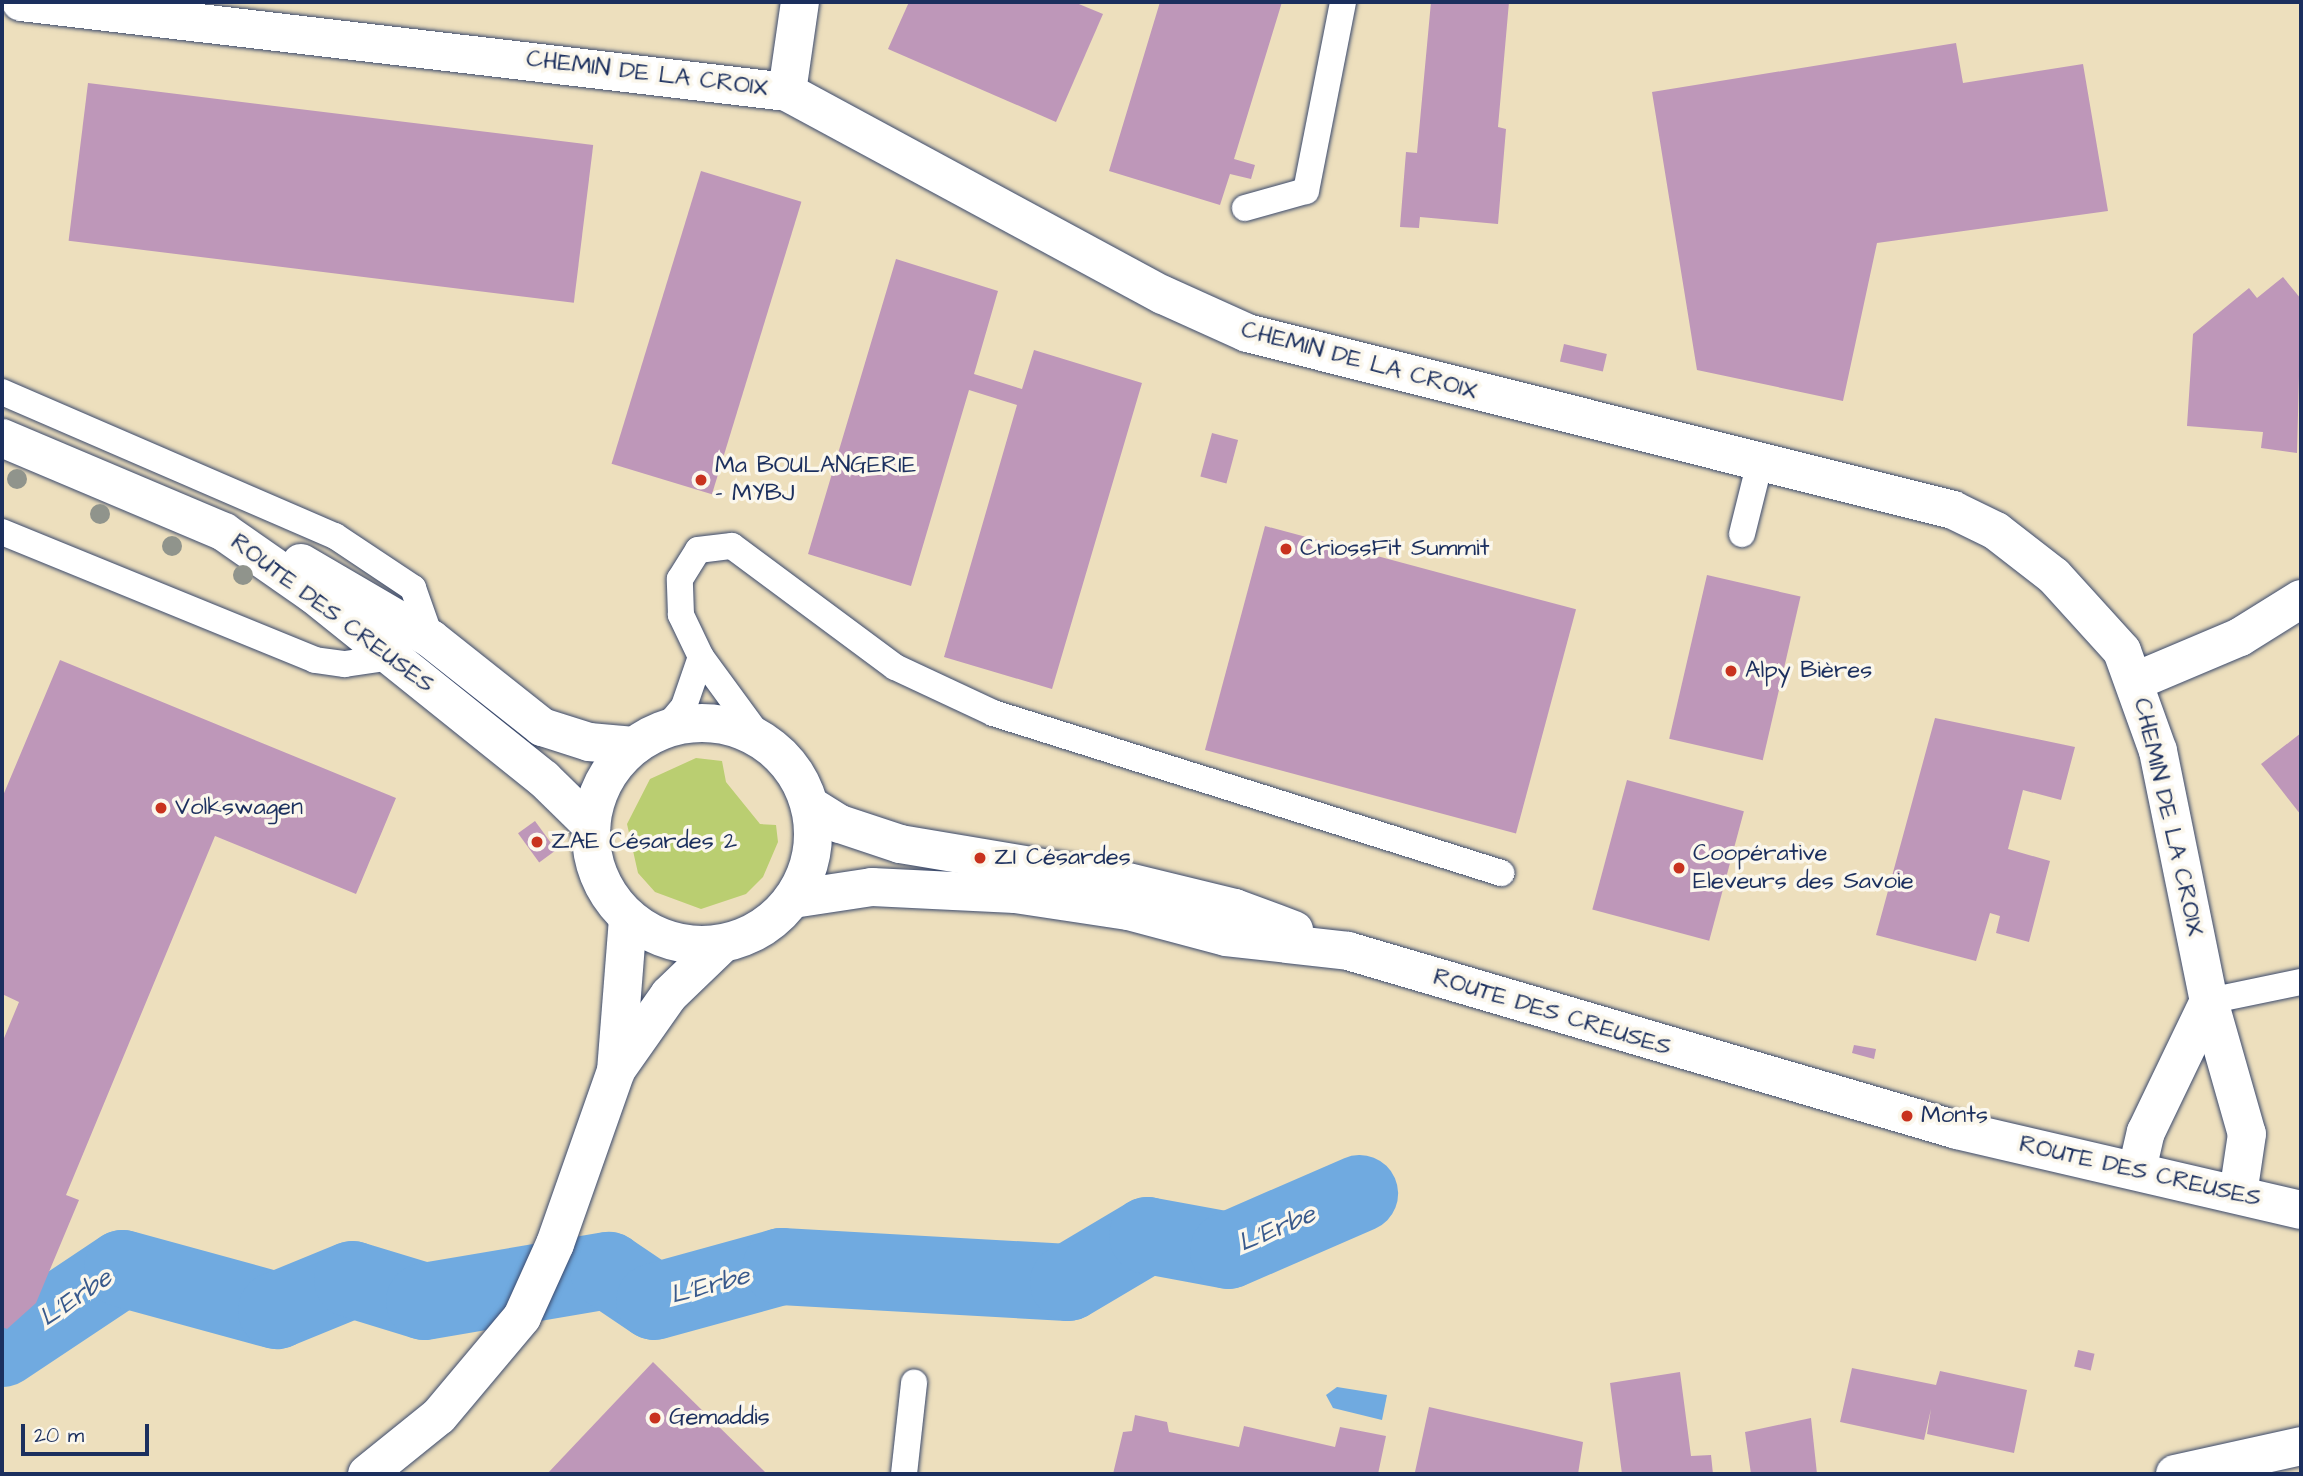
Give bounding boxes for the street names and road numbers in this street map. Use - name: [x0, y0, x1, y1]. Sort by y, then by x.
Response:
- street label: CHEMIN DE LA CROIX: [525, 45, 769, 103]
- street label: CHEMIN DE LA CROIX: [1238, 316, 1480, 406]
- street label: ROUTE DES CREUSES: [225, 528, 439, 700]
- street label: CHEMIN DE LA CROIX: [2127, 695, 2209, 939]
- street label: ROUTE DES CREUSES: [1430, 963, 1674, 1063]
- street label: ROUTE DES CREUSES: [2016, 1130, 2264, 1214]

